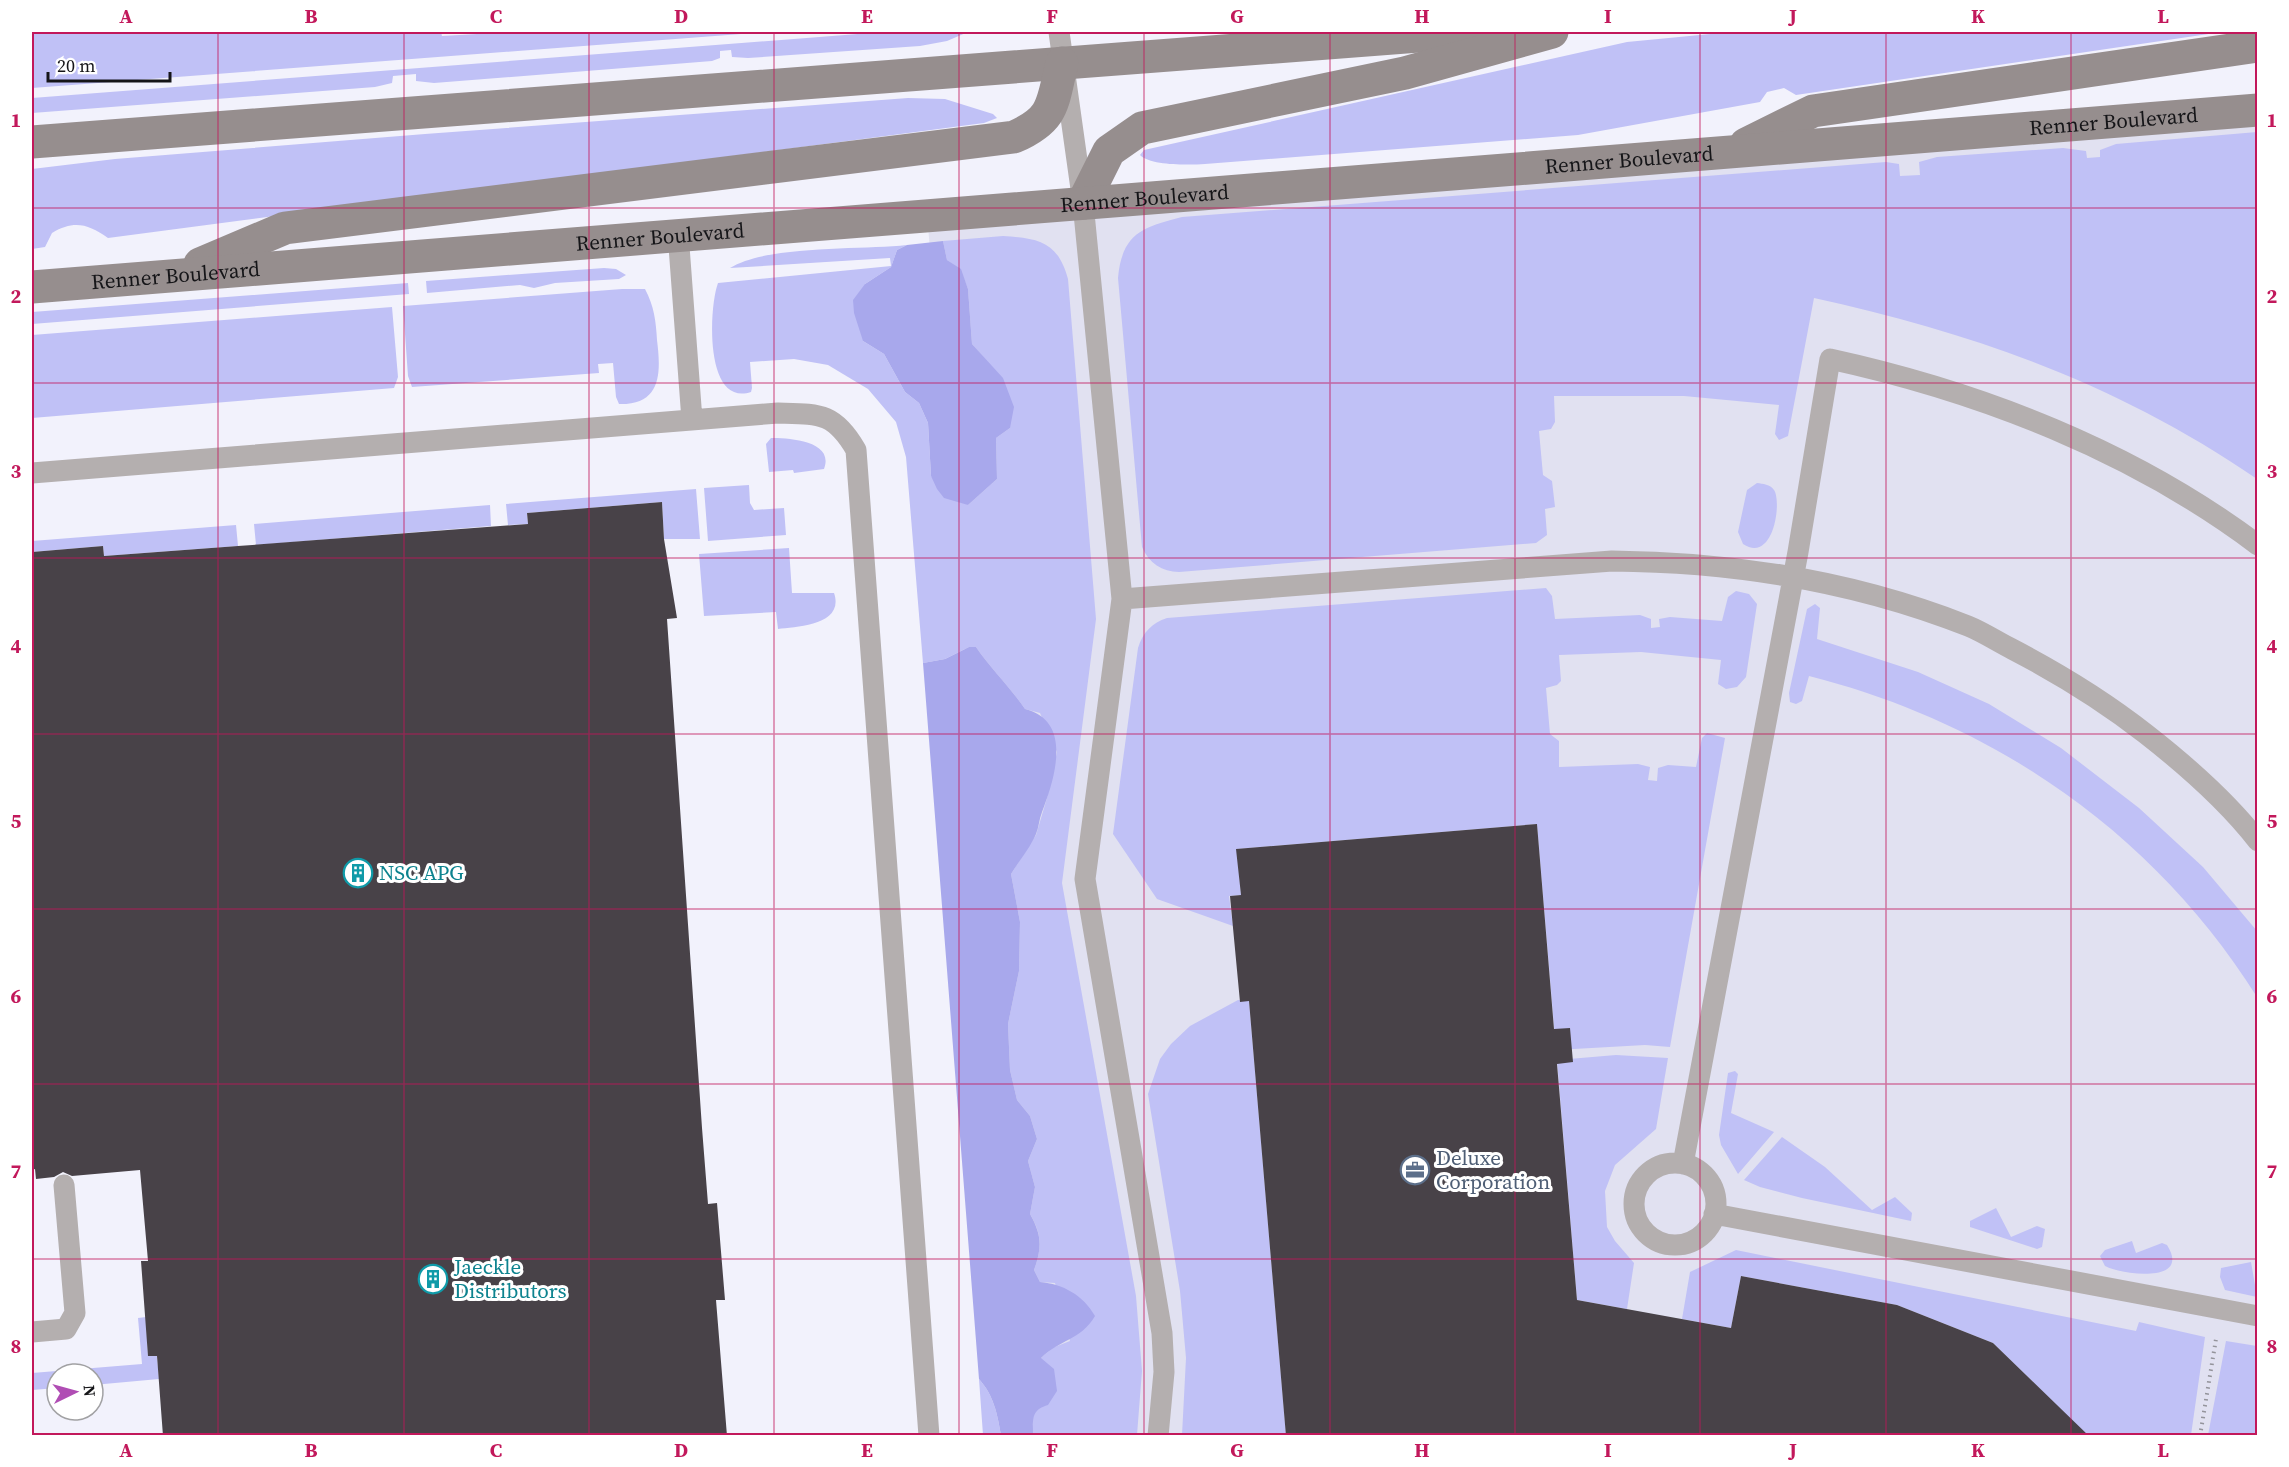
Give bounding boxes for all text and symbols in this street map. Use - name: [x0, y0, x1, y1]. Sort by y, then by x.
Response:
- text: A: [119, 2, 133, 30]
- text: B: [304, 2, 318, 30]
- text: C: [490, 2, 502, 30]
- text: D: [674, 2, 688, 30]
- text: E: [861, 2, 873, 30]
- text: F: [1046, 2, 1058, 30]
- text: G: [1230, 2, 1244, 30]
- text: H: [1414, 2, 1430, 30]
- text: I: [1604, 2, 1612, 30]
- text: J: [1787, 2, 1797, 30]
- text: K: [1971, 2, 1985, 30]
- text: L: [2157, 2, 2169, 30]
- scale bar: [48, 45, 170, 83]
- text: 20 m: [57, 53, 95, 78]
- street label: Renner Boulevard: [2028, 100, 2199, 142]
- text: 1: [11, 106, 21, 134]
- text: 1: [2267, 106, 2277, 134]
- street label: Renner Boulevard: [1543, 138, 1714, 181]
- street label: Renner Boulevard: [1059, 177, 1230, 219]
- street label: Renner Boulevard: [574, 215, 746, 258]
- street label: Renner Boulevard: [90, 254, 261, 296]
- text: 2: [11, 282, 22, 310]
- text: 2: [2267, 282, 2278, 310]
- text: 3: [11, 457, 22, 485]
- text: 3: [2267, 457, 2278, 485]
- text: 4: [11, 632, 22, 660]
- text: 4: [2267, 632, 2278, 660]
- text: 5: [11, 807, 22, 835]
- text: 5: [2267, 807, 2278, 835]
- building icon: NSC APG: [342, 857, 374, 889]
- place label: NSC APG: [379, 858, 464, 887]
- text: 6: [11, 982, 22, 1010]
- text: 6: [2267, 982, 2278, 1010]
- place label: Deluxe Corporation: [1436, 1143, 1550, 1196]
- office icon: Deluxe Corporation: [1399, 1154, 1431, 1186]
- text: 7: [11, 1157, 22, 1185]
- text: 7: [2267, 1157, 2278, 1185]
- place label: Jaeckle Distributors: [453, 1252, 567, 1305]
- building icon: Jaeckle Distributors: [417, 1263, 449, 1295]
- text: 8: [11, 1332, 21, 1360]
- text: 8: [2267, 1332, 2277, 1360]
- north arrow: [45, 1362, 105, 1422]
- text: N: [78, 1384, 101, 1398]
- text: A: [119, 1436, 133, 1464]
- text: B: [304, 1436, 318, 1464]
- text: C: [490, 1436, 502, 1464]
- text: D: [674, 1436, 688, 1464]
- text: E: [861, 1436, 873, 1464]
- text: F: [1046, 1436, 1058, 1464]
- text: G: [1230, 1436, 1244, 1464]
- text: H: [1414, 1436, 1430, 1464]
- text: I: [1604, 1436, 1612, 1464]
- text: J: [1787, 1436, 1797, 1464]
- text: K: [1971, 1436, 1985, 1464]
- text: L: [2157, 1436, 2169, 1464]

